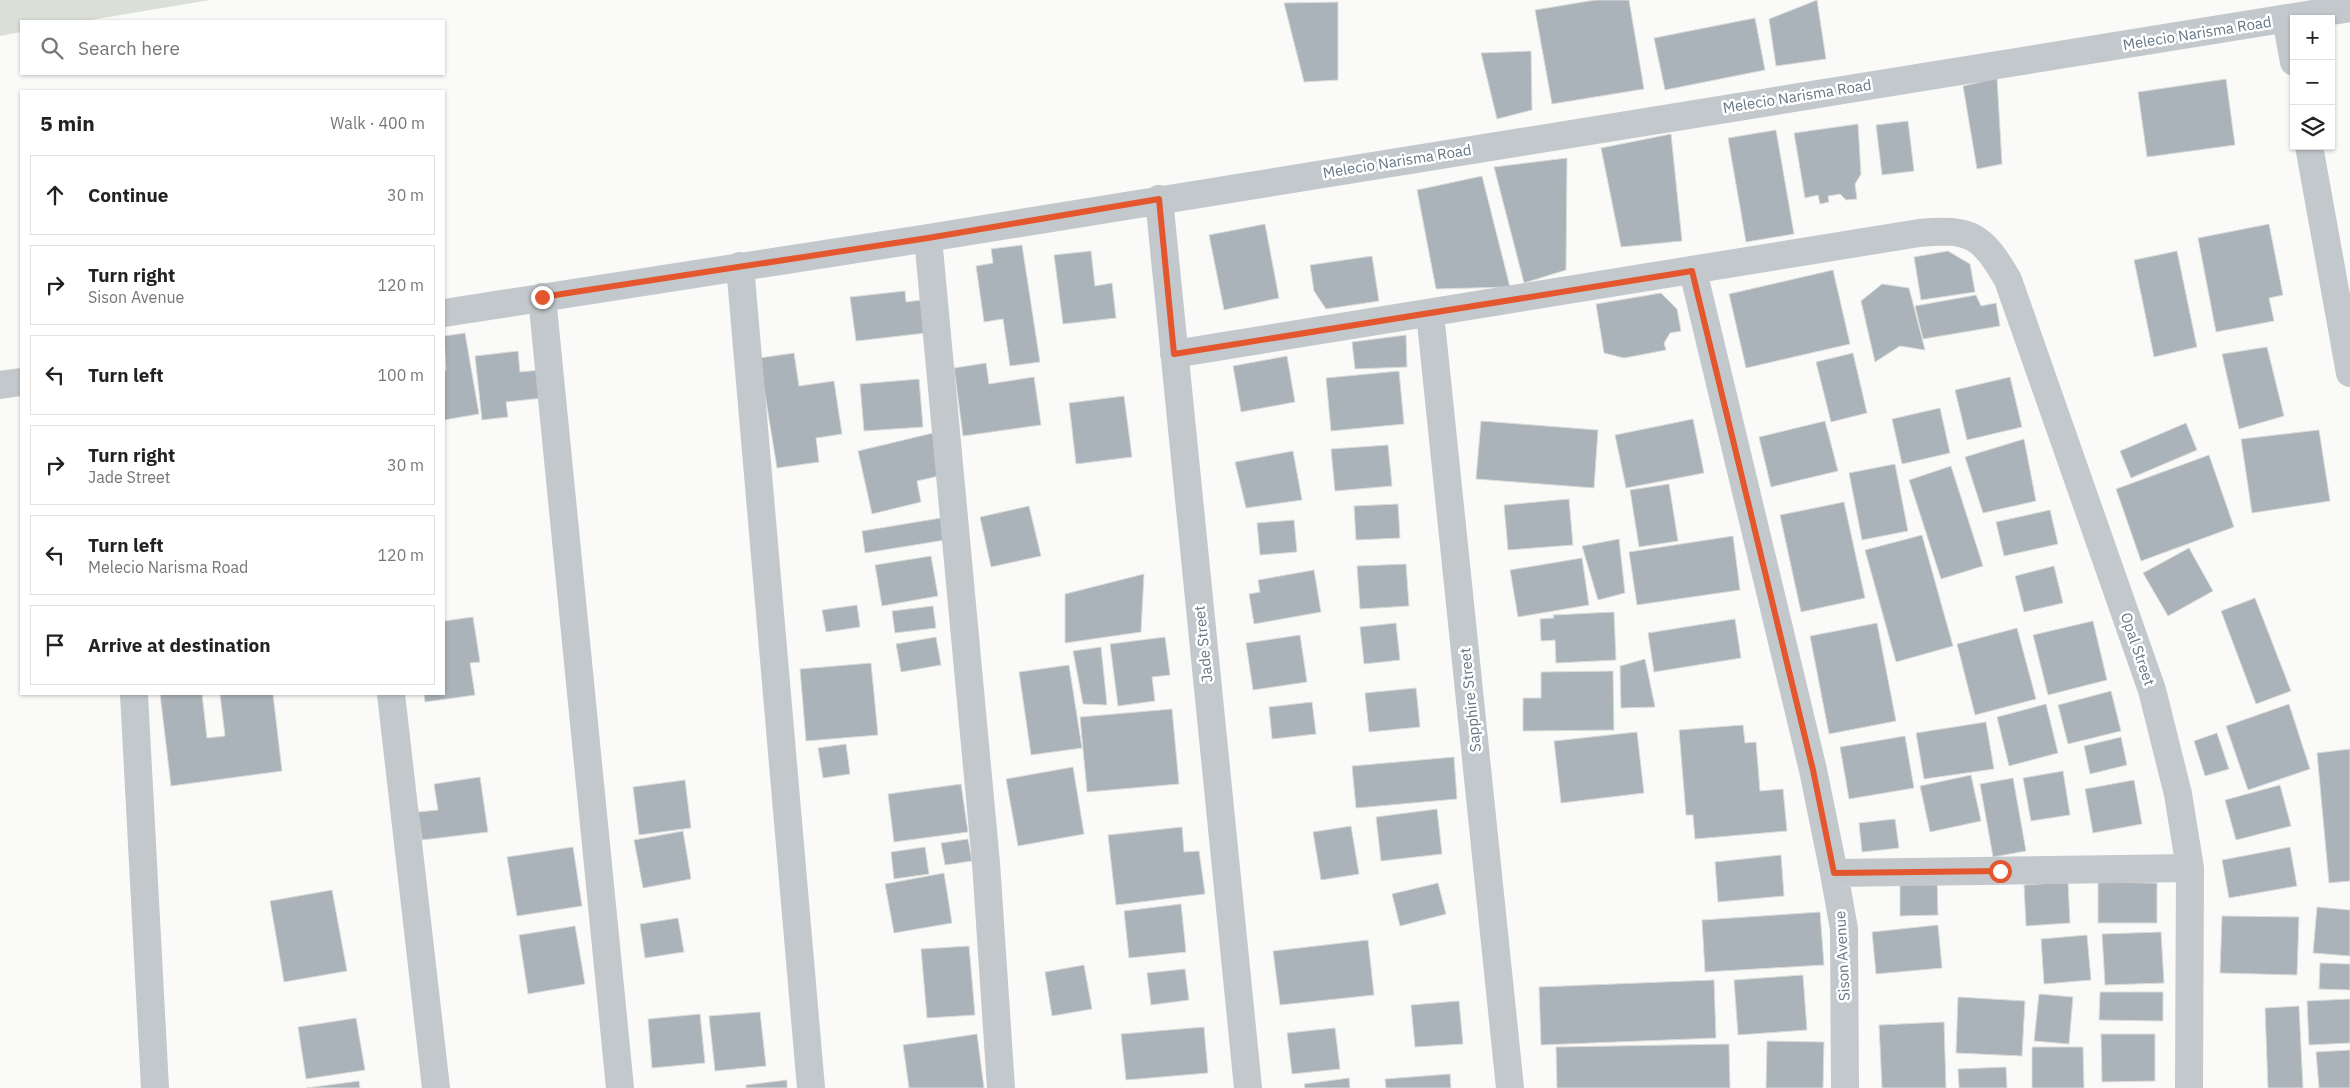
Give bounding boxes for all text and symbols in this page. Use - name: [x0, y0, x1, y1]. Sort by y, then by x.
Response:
- street label: Melecio Narisma Road: [2121, 12, 2273, 54]
- map controls: [2290, 15, 2335, 150]
- button: +: [2290, 15, 2335, 60]
- search box: [20, 20, 445, 75]
- icon: search: [38, 34, 66, 62]
- text: Search here: [78, 36, 180, 60]
- button: −: [2290, 60, 2335, 105]
- street label: Melecio Narisma Road: [1721, 75, 1873, 117]
- button: layers: [2290, 105, 2335, 150]
- text: 5 min: [40, 109, 95, 137]
- text: Walk · 400 m: [330, 113, 425, 133]
- street label: Melecio Narisma Road: [1321, 140, 1473, 182]
- icon: ahead: [41, 181, 69, 209]
- text: Continue: [88, 183, 168, 207]
- text: 30 m: [387, 185, 424, 205]
- text: Turn right: [88, 263, 175, 287]
- icon: right: [41, 271, 69, 299]
- text: 120 m: [377, 275, 424, 295]
- route end: [531, 286, 554, 309]
- text: Sison Avenue: [88, 287, 184, 307]
- icon: left: [41, 361, 69, 389]
- text: Turn left: [88, 363, 164, 387]
- text: 100 m: [377, 365, 424, 385]
- text: Turn right: [88, 443, 175, 467]
- icon: right: [41, 451, 69, 479]
- text: 30 m: [387, 455, 424, 475]
- text: Jade Street: [88, 467, 170, 487]
- text: Turn left: [88, 533, 164, 557]
- icon: left: [41, 541, 69, 569]
- text: 120 m: [377, 545, 424, 565]
- text: Melecio Narisma Road: [88, 557, 248, 577]
- street label: Jade Street: [1190, 605, 1216, 683]
- street label: Opal Street: [2117, 610, 2159, 688]
- icon: arrive: [41, 631, 69, 659]
- text: Arrive at destination: [88, 633, 271, 657]
- street label: Sapphire Street: [1455, 647, 1485, 753]
- route start: [1989, 860, 2012, 883]
- street label: Sison Avenue: [1830, 910, 1854, 1002]

